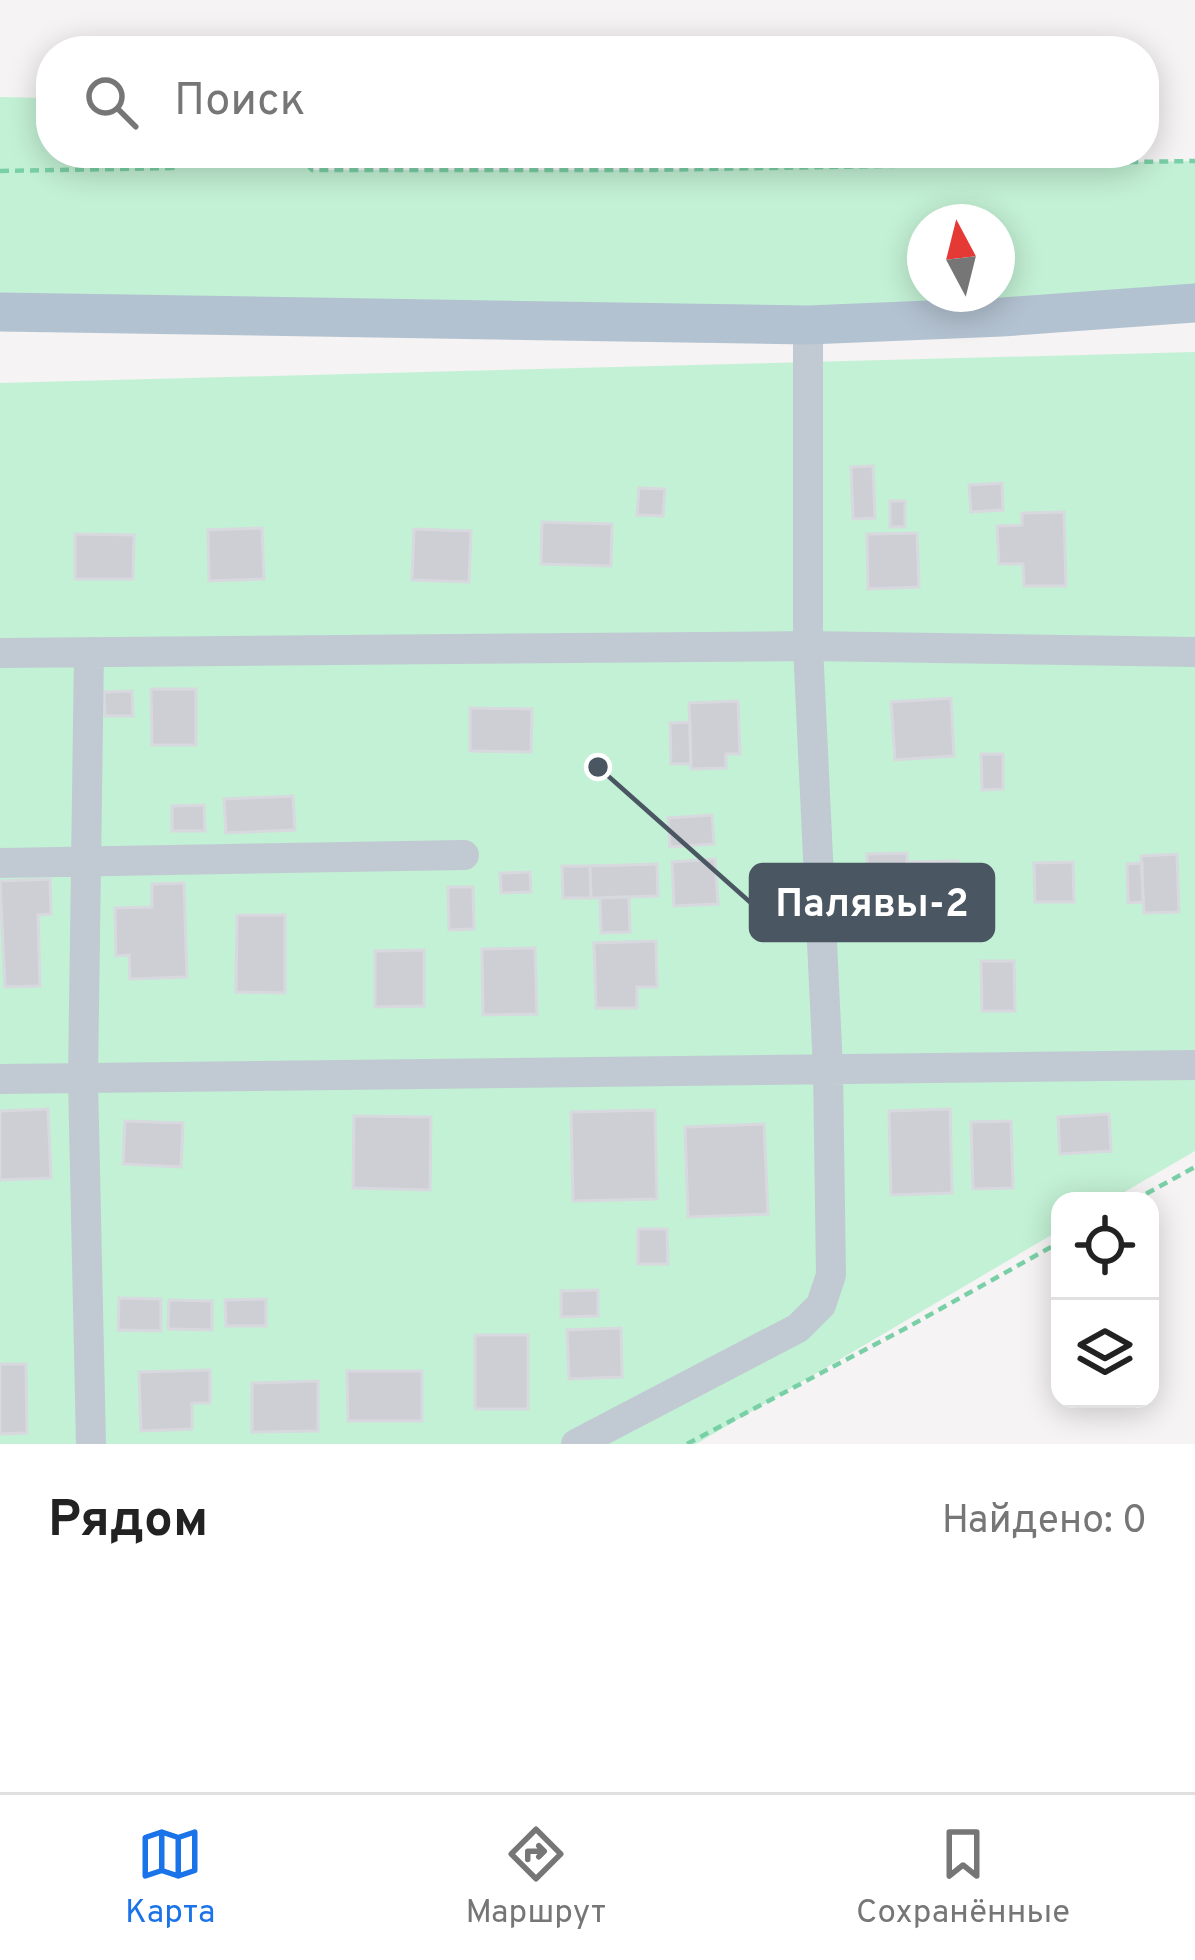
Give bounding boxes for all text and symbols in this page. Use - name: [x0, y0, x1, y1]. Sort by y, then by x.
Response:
- search box: [36, 36, 1159, 168]
- icon: search: [78, 69, 144, 135]
- text: Поиск: [174, 74, 305, 131]
- north arrow: [907, 204, 1015, 312]
- callout: Палявы-2: [751, 865, 993, 940]
- text: Палявы-2: [775, 882, 969, 931]
- map controls: [1051, 1192, 1159, 1408]
- button: locate: [1051, 1192, 1159, 1300]
- button: layers: [1051, 1300, 1159, 1408]
- text: Рядом: [48, 1490, 208, 1555]
- text: Найдено: 0: [942, 1498, 1147, 1547]
- tab: Карта: [125, 1821, 215, 1935]
- tab: Маршрут: [465, 1821, 606, 1935]
- tab: Сохранённые: [856, 1821, 1070, 1935]

